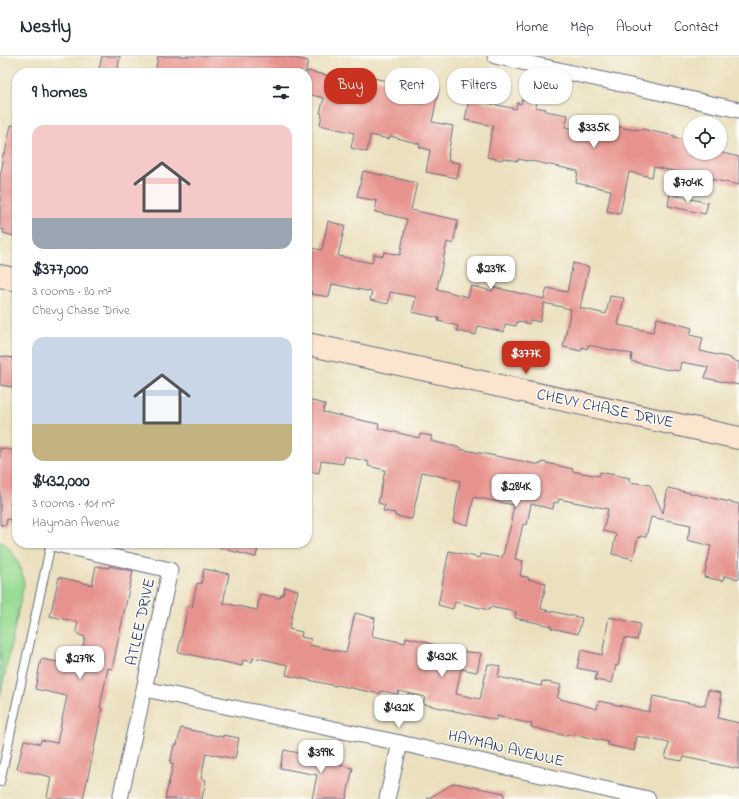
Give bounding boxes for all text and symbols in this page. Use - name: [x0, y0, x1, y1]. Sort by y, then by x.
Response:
- text: Nestly: [20, 14, 71, 41]
- text: Home: [516, 17, 548, 38]
- text: Map: [570, 17, 594, 38]
- text: About: [616, 17, 652, 38]
- text: Contact: [674, 17, 719, 38]
- chip: Buy: [324, 68, 377, 104]
- chip: Rent: [385, 68, 439, 104]
- chip: Filters: [447, 68, 511, 104]
- chip: New: [519, 68, 572, 104]
- text: 9 homes: [32, 80, 88, 105]
- icon: filters: [270, 81, 292, 103]
- pin: $335K: [566, 115, 622, 149]
- map controls: [683, 116, 727, 160]
- button: locate: [683, 116, 727, 160]
- text: $335K: [578, 118, 610, 137]
- icon: home: [126, 151, 198, 223]
- pin: $704K: [660, 170, 716, 204]
- text: $704K: [673, 173, 703, 192]
- pin: $239K: [463, 256, 519, 290]
- text: $377,000: [32, 257, 88, 282]
- text: $239K: [476, 259, 506, 278]
- text: 3 rooms · 80 m²: [32, 282, 112, 301]
- text: Chevy Chase Drive: [32, 301, 130, 320]
- pin: $377K: [498, 341, 554, 375]
- text: $377K: [511, 344, 541, 363]
- icon: home: [126, 363, 198, 435]
- street label: CHEVY CHASE DRIVE: [534, 383, 676, 435]
- text: $432,000: [32, 469, 90, 494]
- pin: $284K: [488, 474, 544, 508]
- text: $284K: [501, 477, 531, 496]
- text: 3 rooms · 101 m²: [32, 494, 115, 513]
- text: Hayman Avenue: [32, 513, 119, 532]
- street label: ATLEE DRIVE: [120, 576, 162, 668]
- pin: $432K: [414, 644, 470, 678]
- pin: $279K: [52, 646, 108, 680]
- text: $432K: [426, 647, 458, 666]
- text: $279K: [65, 649, 95, 668]
- pin: $432K: [371, 695, 427, 729]
- text: $432K: [383, 698, 415, 717]
- street label: HAYMAN AVENUE: [446, 724, 566, 774]
- pin: $399K: [293, 740, 349, 774]
- text: $399K: [307, 743, 335, 762]

